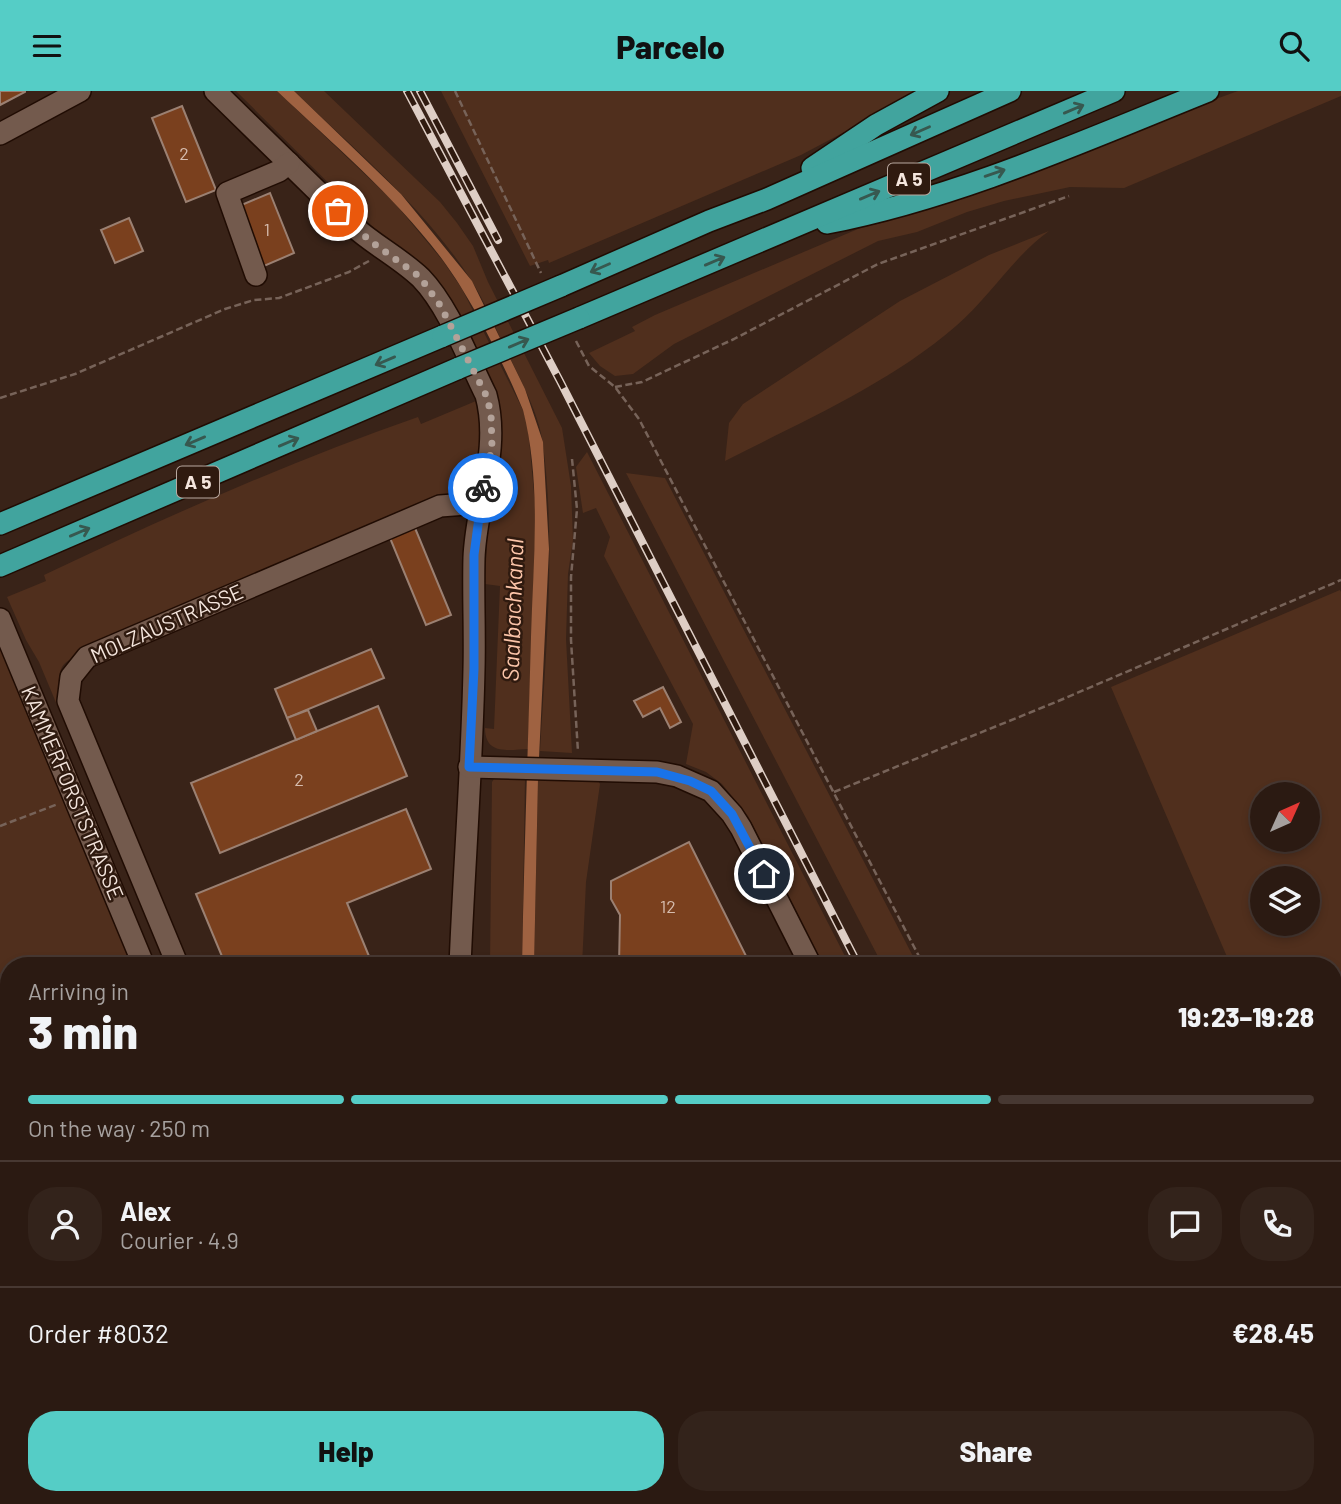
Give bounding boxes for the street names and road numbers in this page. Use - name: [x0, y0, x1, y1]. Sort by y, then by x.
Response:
- road number: A 5: [888, 163, 930, 195]
- road number: A 5: [177, 467, 219, 497]
- street label: MOLZAUSTRASSE: [86, 578, 247, 667]
- street label: KAMMERFORSTSTRASSE: [17, 682, 130, 903]

